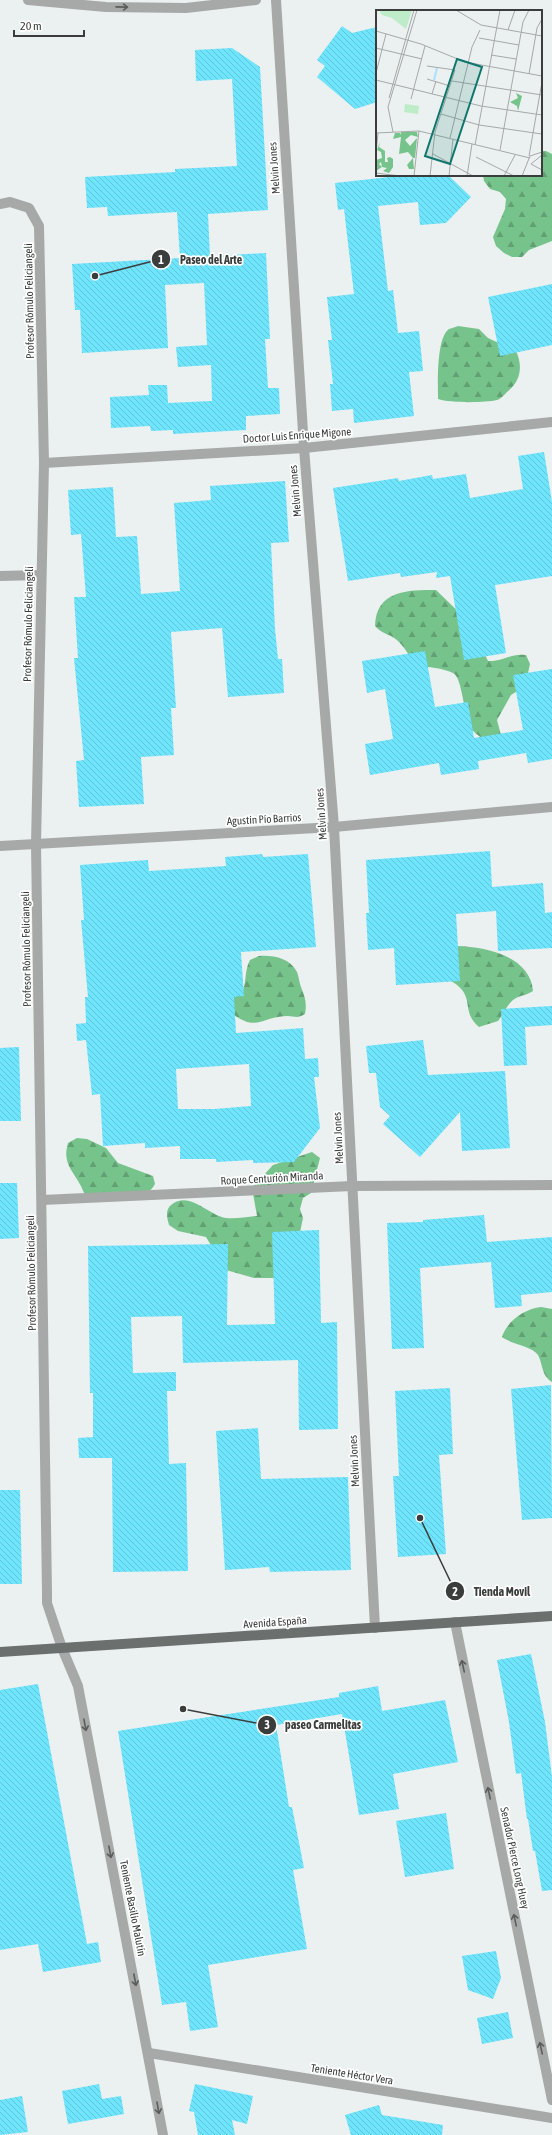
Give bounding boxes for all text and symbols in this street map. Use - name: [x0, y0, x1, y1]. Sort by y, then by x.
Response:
- one-way arrow: [115, 3, 128, 11]
- inset map: [376, 10, 542, 176]
- scale bar: [14, 12, 84, 38]
- text: 20 m: [20, 19, 42, 33]
- street label: Melvin Jones: [266, 142, 282, 194]
- street label: Profesor Rómulo Feliciangeli: [22, 243, 36, 359]
- callout: Paseo del Arte: [151, 247, 250, 271]
- text: 1: [158, 253, 164, 267]
- text: Paseo del Arte: [180, 253, 243, 267]
- street label: Doctor Luis Enrique Migone: [242, 425, 352, 445]
- street label: Melvin Jones: [287, 464, 303, 517]
- street label: Profesor Rómulo Feliciangeli: [21, 566, 35, 682]
- street label: Melvin Jones: [313, 788, 329, 840]
- street label: Agustín Pío Barrios: [226, 811, 302, 827]
- street label: Profesor Rómulo Feliciangeli: [19, 891, 33, 1007]
- street label: Melvin Jones: [331, 1112, 345, 1164]
- street label: Roque Centurión Miranda: [220, 1169, 324, 1187]
- street label: Profesor Rómulo Feliciangeli: [24, 1215, 38, 1331]
- street label: Melvin Jones: [347, 1435, 361, 1487]
- callout: Tienda Movil: [445, 1579, 538, 1603]
- text: 2: [452, 1585, 458, 1599]
- text: Tienda Movil: [474, 1585, 531, 1599]
- street label: Avenida España: [243, 1614, 307, 1630]
- one-way arrow: [459, 1660, 467, 1673]
- callout: paseo Carmelitas: [257, 1713, 369, 1737]
- one-way arrow: [82, 1718, 90, 1731]
- text: 3: [264, 1718, 270, 1732]
- text: paseo Carmelitas: [285, 1718, 362, 1732]
- one-way arrow: [485, 1787, 493, 1800]
- street label: Senador Pierce Long Huey: [498, 1806, 532, 1910]
- one-way arrow: [106, 1845, 114, 1858]
- street label: Teniente Basilio Malutín: [118, 1859, 148, 1957]
- one-way arrow: [511, 1914, 519, 1927]
- one-way arrow: [131, 1973, 139, 1986]
- one-way arrow: [537, 2042, 545, 2055]
- street label: Teniente Héctor Vera: [310, 2062, 394, 2086]
- one-way arrow: [154, 2101, 162, 2114]

